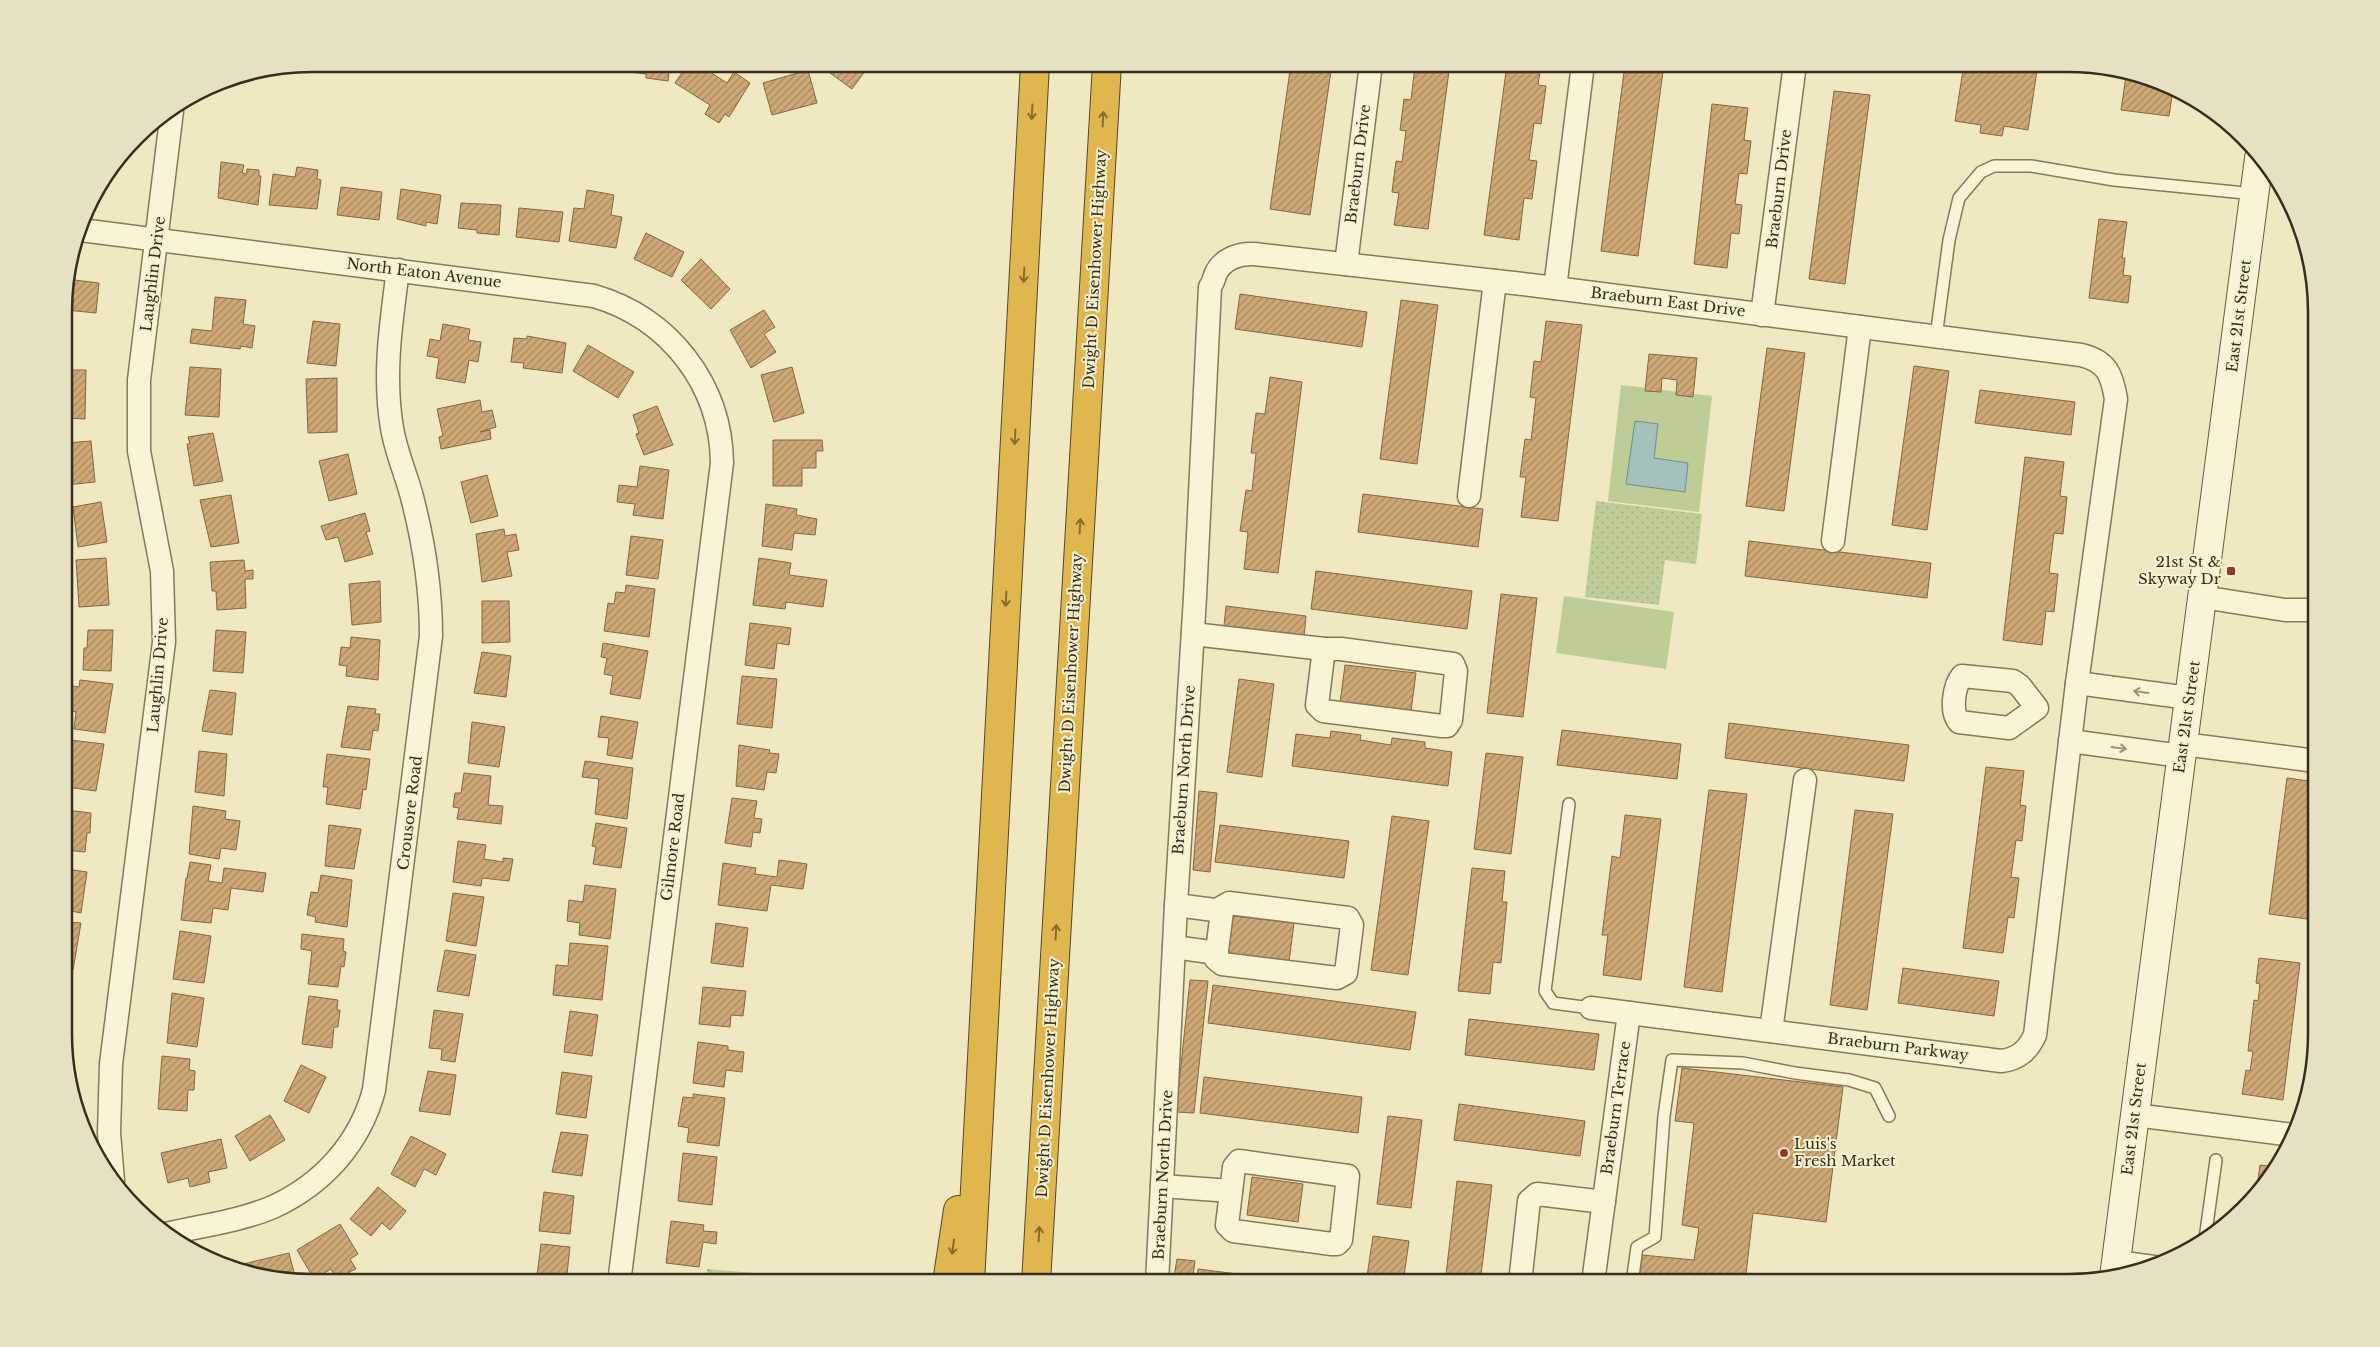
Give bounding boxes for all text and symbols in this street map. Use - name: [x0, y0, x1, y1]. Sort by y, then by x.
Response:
- street label: Braeburn Drive: [1341, 103, 1374, 225]
- one-way arrow: [1028, 104, 1037, 120]
- one-way arrow: [1099, 111, 1108, 127]
- street label: Braeburn Drive: [1762, 128, 1795, 250]
- street label: Dwight D Eisenhower Highway: [1079, 148, 1110, 389]
- street label: Laughlin Drive: [136, 215, 169, 333]
- street label: North Eaton Avenue: [345, 254, 503, 291]
- street label: East 21st Street: [2222, 258, 2255, 374]
- one-way arrow: [1019, 266, 1028, 282]
- street label: Braeburn East Drive: [1589, 283, 1747, 320]
- one-way arrow: [1011, 429, 1020, 445]
- one-way arrow: [1075, 518, 1084, 534]
- street label: Dwight D Eisenhower Highway: [1055, 552, 1086, 793]
- place label: 21st St & Skyway Dr: [2138, 552, 2222, 588]
- marker: 21st St & Skyway Dr: [2225, 565, 2237, 577]
- one-way arrow: [1002, 591, 1011, 607]
- street label: Laughlin Drive: [143, 616, 172, 734]
- street label: East 21st Street: [2169, 659, 2204, 775]
- street label: Braeburn North Drive: [1168, 684, 1199, 856]
- one-way arrow: [2133, 687, 2149, 697]
- one-way arrow: [2110, 743, 2126, 753]
- street label: Crousore Road: [393, 755, 426, 871]
- street label: Gilmore Road: [656, 792, 689, 902]
- one-way arrow: [1052, 925, 1061, 941]
- street label: Dwight D Eisenhower Highway: [1032, 957, 1063, 1198]
- street label: Braeburn Parkway: [1826, 1028, 1970, 1065]
- street label: Braeburn Terrace: [1597, 1040, 1634, 1176]
- street label: East 21st Street: [2117, 1061, 2150, 1177]
- street label: Braeburn North Drive: [1149, 1089, 1176, 1261]
- place label: Luis's Fresh Market: [1794, 1134, 1896, 1170]
- marker: Luis's Fresh Market: [1778, 1147, 1790, 1159]
- one-way arrow: [1035, 1227, 1044, 1243]
- one-way arrow: [947, 1238, 957, 1254]

